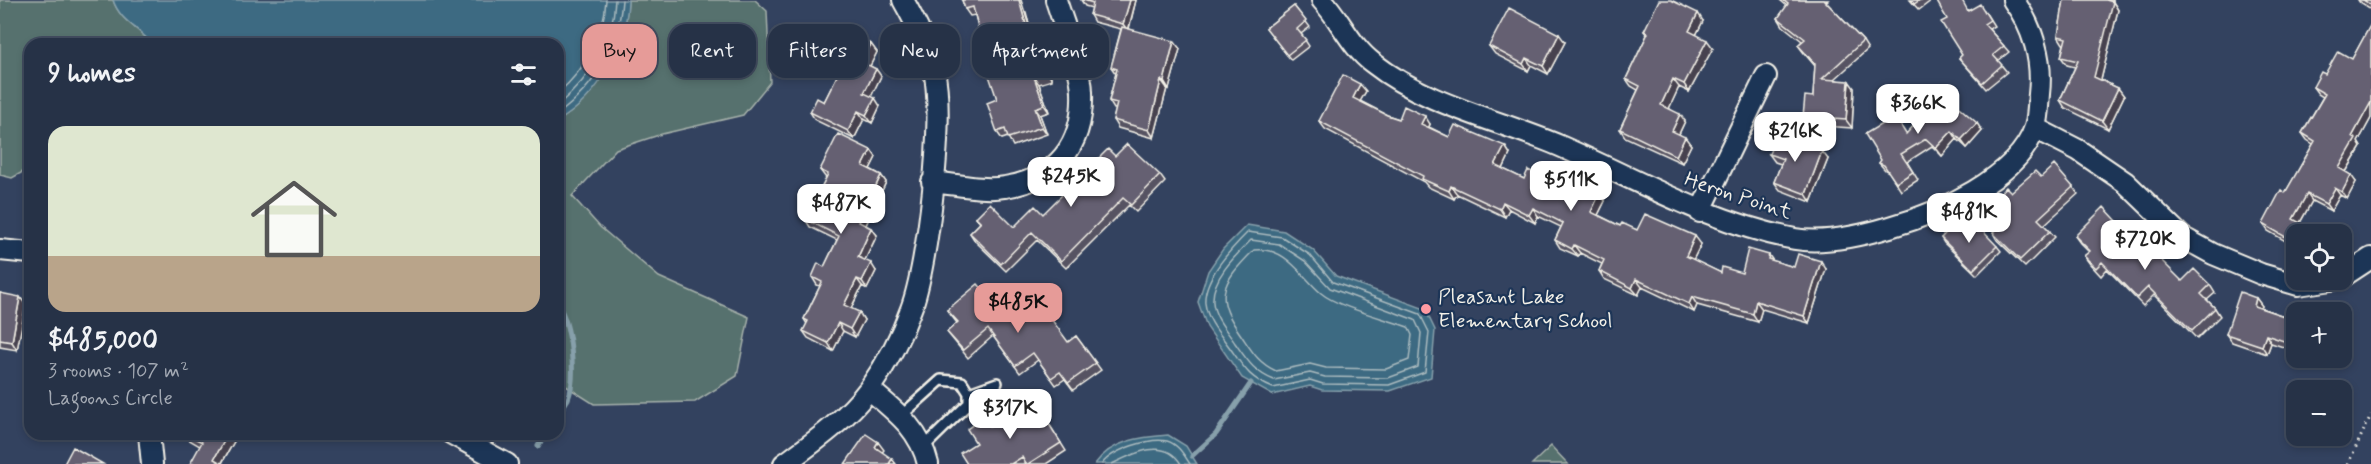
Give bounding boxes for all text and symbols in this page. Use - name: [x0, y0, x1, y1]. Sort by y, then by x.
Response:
- chip: Buy: [582, 24, 657, 78]
- chip: Rent: [669, 24, 756, 78]
- chip: Filters: [768, 24, 868, 78]
- chip: New: [880, 24, 960, 78]
- chip: Apartment: [972, 24, 1109, 78]
- text: 9 homes: [48, 57, 136, 91]
- icon: filters: [507, 58, 540, 91]
- pin: $366K: [1876, 84, 1960, 135]
- text: $366K: [1890, 90, 1946, 117]
- pin: $216K: [1753, 112, 1837, 163]
- text: $216K: [1768, 118, 1822, 145]
- pin: $245K: [1029, 157, 1113, 208]
- pin: $511K: [1529, 161, 1613, 212]
- text: $245K: [1042, 163, 1100, 190]
- icon: home: [240, 165, 348, 273]
- street label: Heron Point: [1681, 166, 1796, 227]
- text: $511K: [1544, 167, 1598, 194]
- pin: $487K: [799, 184, 883, 235]
- text: $487K: [811, 190, 871, 217]
- pin: $481K: [1927, 193, 2011, 244]
- text: $481K: [1941, 199, 1997, 226]
- pin: $720K: [2103, 220, 2187, 271]
- map controls: [2286, 224, 2352, 446]
- button: locate: [2286, 224, 2352, 290]
- text: $720K: [2115, 226, 2175, 253]
- pin: $485K: [976, 283, 1060, 334]
- place label: Pleasant Lake Elementary School: [1438, 283, 1613, 335]
- text: $485K: [988, 289, 1048, 316]
- marker: Pleasant Lake Elementary School: [1419, 302, 1433, 316]
- button: +: [2286, 302, 2352, 368]
- text: $485,000: [48, 324, 158, 358]
- text: 3 rooms · 107 m²: [48, 358, 189, 385]
- button: −: [2286, 380, 2352, 446]
- text: Lagoons Circle: [48, 385, 173, 412]
- pin: $317K: [968, 389, 1052, 440]
- text: $317K: [983, 395, 1037, 422]

